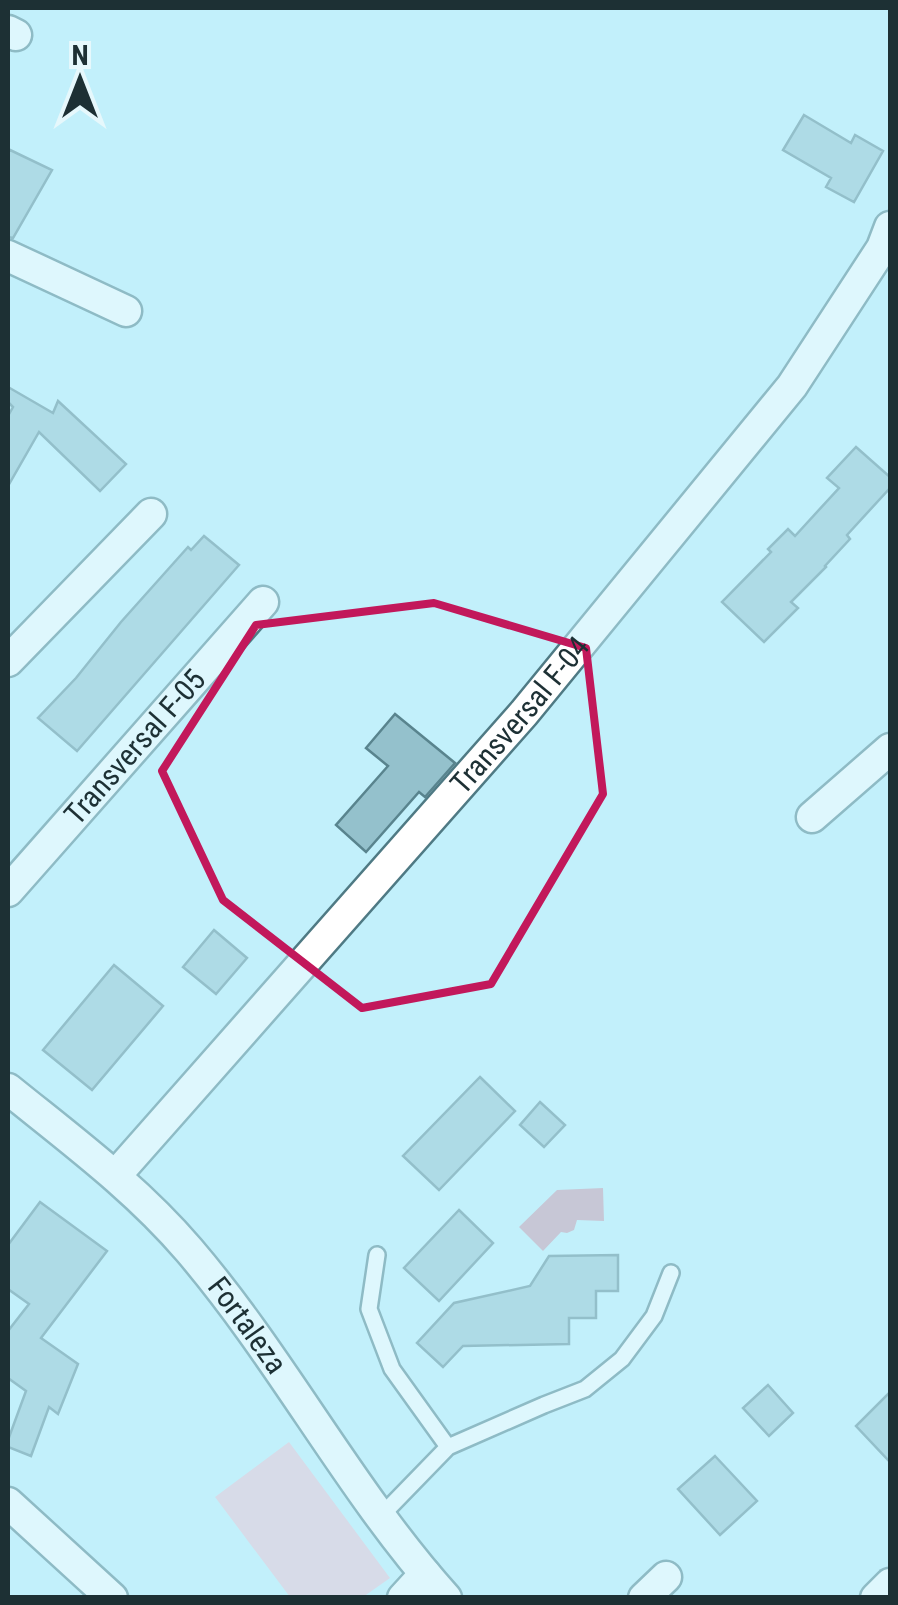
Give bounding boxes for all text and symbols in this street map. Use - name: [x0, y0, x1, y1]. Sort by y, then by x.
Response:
- north arrow: [30, 30, 130, 130]
- text: N: [71, 39, 89, 72]
- street label: Transversal F-04: [443, 630, 596, 801]
- street label: Transversal F-05: [57, 662, 212, 831]
- street label: Fortaleza: [201, 1270, 294, 1380]

